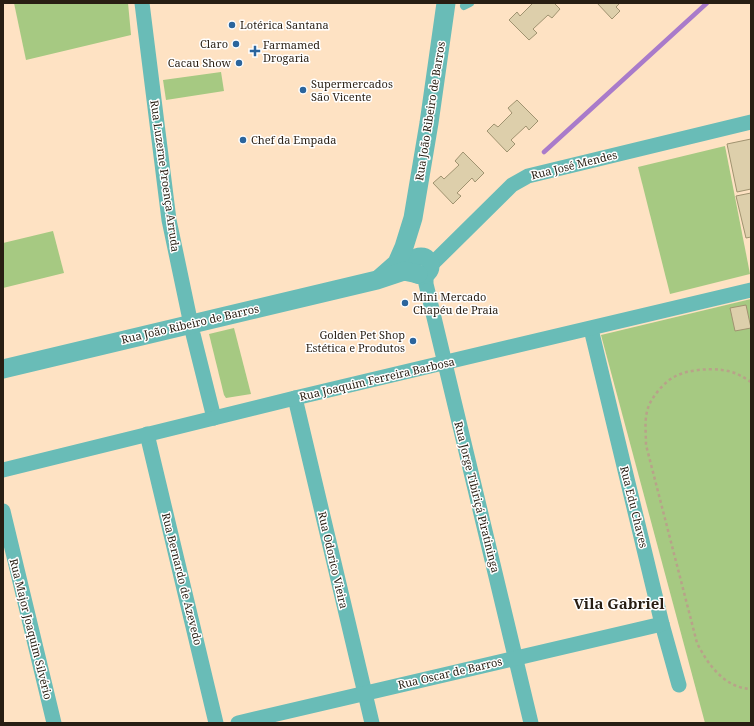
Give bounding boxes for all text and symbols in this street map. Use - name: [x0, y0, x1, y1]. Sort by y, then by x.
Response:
- place label: Lotérica Santana: [240, 17, 329, 32]
- marker: Lotérica Santana: [227, 20, 237, 30]
- place label: Claro: [200, 36, 228, 51]
- place label: Farmamed Drogaria: [263, 37, 320, 65]
- marker: Claro: [231, 39, 241, 49]
- street label: Rua João Ribeiro de Barros: [411, 40, 448, 182]
- marker: Farmamed Drogaria: [250, 46, 260, 56]
- place label: Cacau Show: [168, 55, 232, 70]
- marker: Cacau Show: [234, 58, 244, 68]
- place label: Supermercados São Vicente: [311, 76, 393, 104]
- marker: Supermercados São Vicente: [298, 85, 308, 95]
- street label: Rua Luzerne Proença Arruda: [147, 99, 184, 253]
- place label: Chef da Empada: [251, 132, 337, 147]
- marker: Chef da Empada: [238, 135, 248, 145]
- street label: Rua José Mendes: [529, 147, 618, 182]
- place label: Mini Mercado Chapéu de Praia: [413, 289, 498, 317]
- marker: Mini Mercado Chapéu de Praia: [400, 298, 410, 308]
- street label: Rua João Ribeiro de Barros: [120, 300, 260, 347]
- place label: Golden Pet Shop Estética e Produtos: [306, 327, 405, 355]
- marker: Golden Pet Shop Estética e Produtos: [408, 336, 418, 346]
- street label: Rua Joaquim Ferreira Barbosa: [298, 353, 456, 404]
- street label: Rua Jorge Tibiriçá Piratininga: [451, 420, 504, 574]
- street label: Rua Edu Chaves: [617, 464, 652, 549]
- street label: Rua Odorico Vieira: [315, 510, 352, 610]
- street label: Rua Bernardo de Azevedo: [159, 511, 206, 647]
- street label: Rua Major Joaquim Silvério: [7, 557, 56, 701]
- district label: Vila Gabriel: [573, 593, 665, 613]
- street label: Rua Oscar de Barros: [396, 653, 504, 692]

